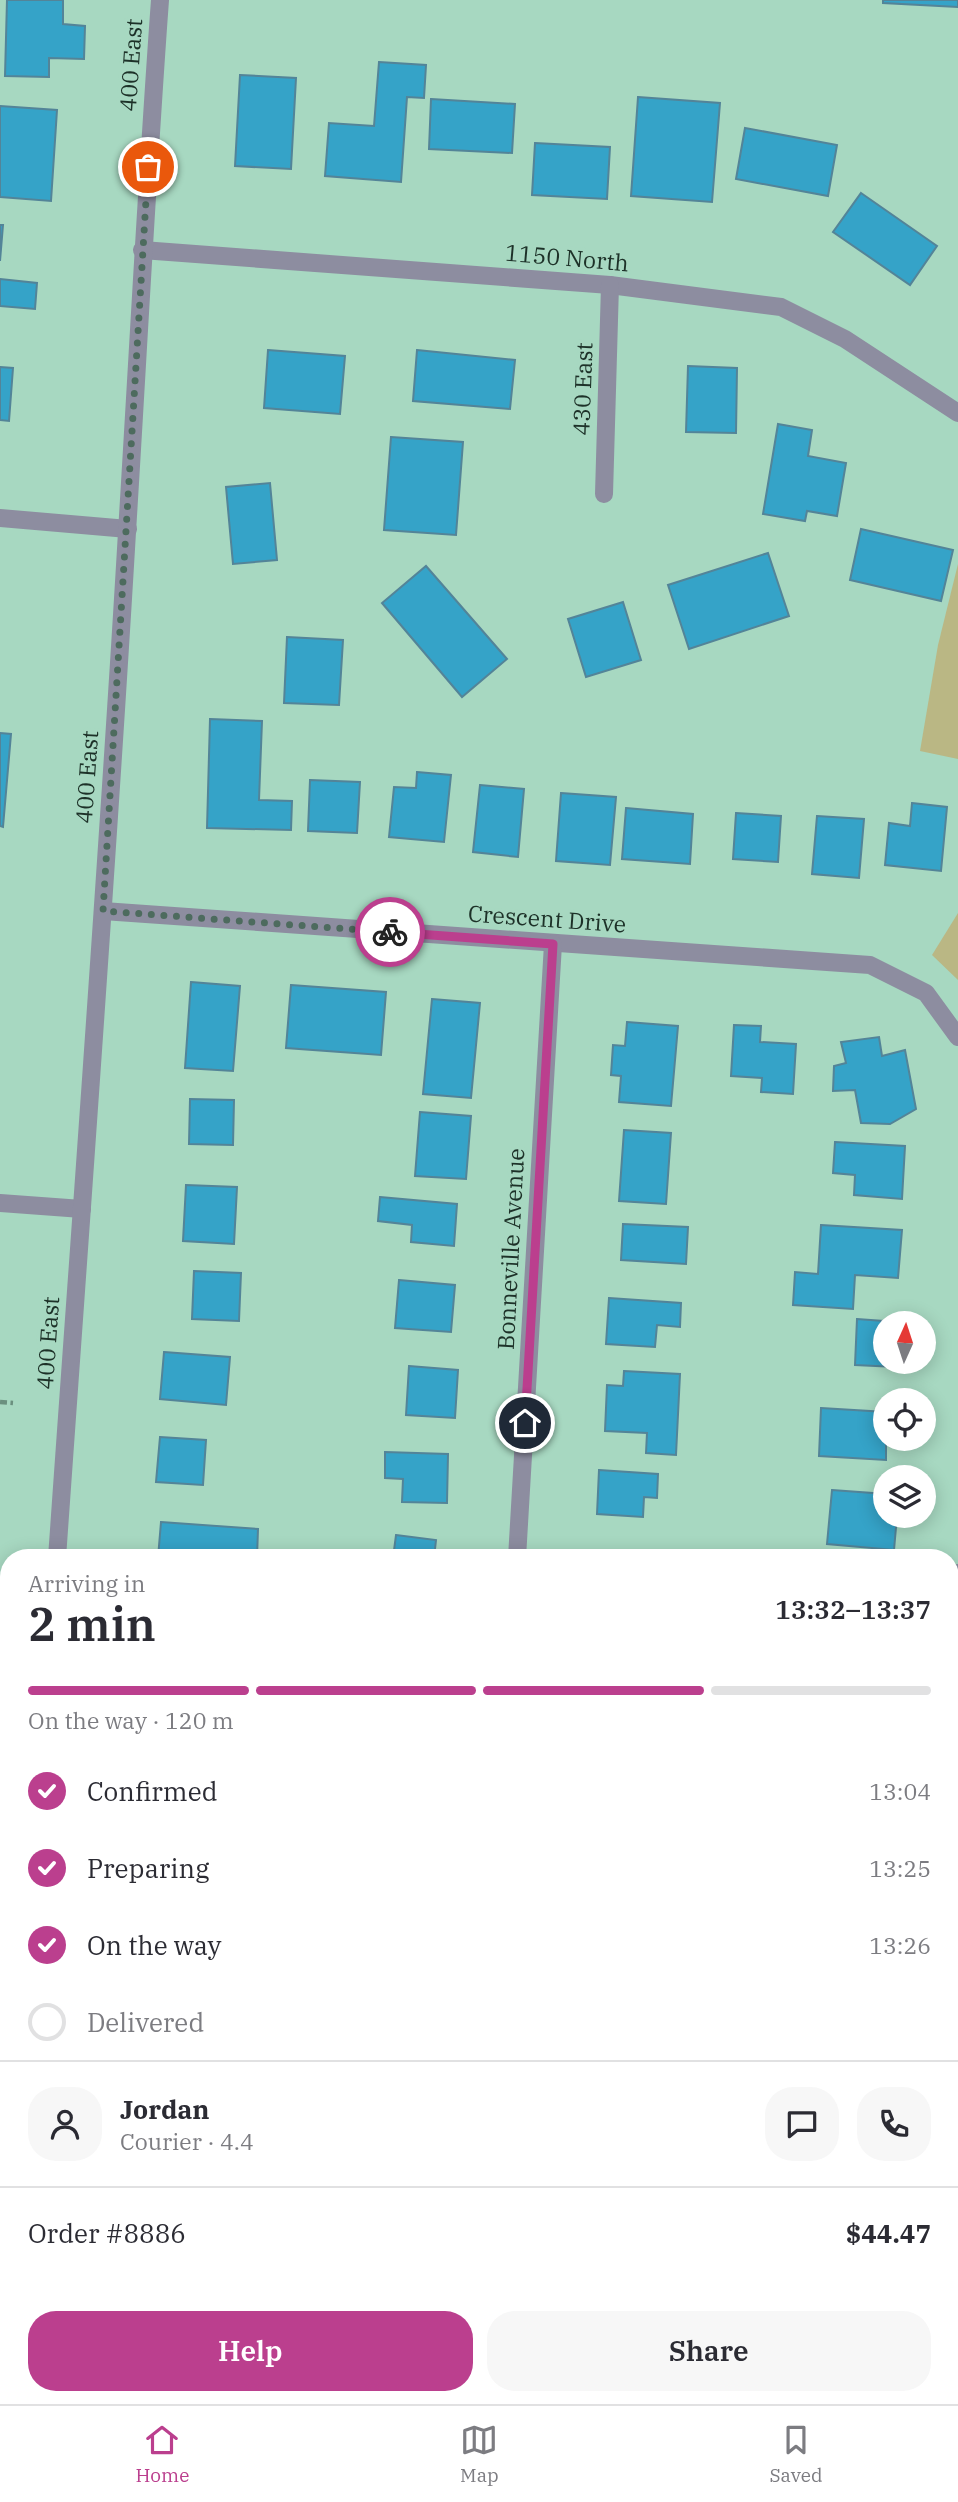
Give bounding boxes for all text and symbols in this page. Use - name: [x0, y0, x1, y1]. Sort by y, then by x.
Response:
- street label: 400 East: [112, 17, 148, 112]
- pin: [118, 137, 178, 197]
- icon: bag: [129, 148, 167, 186]
- street label: 1150 North: [504, 237, 630, 277]
- street label: 430 East: [565, 342, 599, 436]
- street label: 400 East: [68, 729, 104, 824]
- courier: [355, 897, 425, 967]
- street label: Crescent Drive: [467, 898, 627, 938]
- icon: bike: [371, 913, 409, 951]
- street label: Bonneville Avenue: [490, 1147, 530, 1351]
- street label: 400 East: [29, 1295, 65, 1390]
- north arrow: [873, 1311, 936, 1374]
- map controls: [873, 1311, 936, 1528]
- button: locate: [873, 1388, 936, 1451]
- pin: [495, 1393, 555, 1453]
- icon: home: [506, 1404, 544, 1442]
- button: layers: [873, 1465, 936, 1528]
- text: Arriving in: [28, 1568, 145, 1598]
- text: 13:32–13:37: [775, 1592, 931, 1626]
- text: 2 min: [28, 1594, 156, 1654]
- text: On the way · 120 m: [28, 1705, 234, 1735]
- icon: check: [28, 1772, 66, 1810]
- text: Confirmed: [87, 1774, 218, 1808]
- text: 13:04: [869, 1776, 931, 1806]
- icon: check: [28, 1849, 66, 1887]
- text: Preparing: [87, 1851, 209, 1885]
- text: 13:25: [869, 1853, 931, 1883]
- icon: check: [28, 1926, 66, 1964]
- text: On the way: [87, 1928, 221, 1962]
- text: 13:26: [869, 1930, 931, 1960]
- text: Delivered: [87, 2005, 204, 2039]
- button: person: [28, 2087, 102, 2161]
- button: chat: [765, 2087, 839, 2161]
- button: phone: [857, 2087, 931, 2161]
- text: Jordan: [120, 2092, 210, 2126]
- text: Courier · 4.4: [120, 2126, 254, 2156]
- text: Order #8886: [28, 2216, 186, 2250]
- text: $44.47: [846, 2216, 931, 2250]
- button: Help: [28, 2311, 473, 2391]
- button: Share: [487, 2311, 931, 2391]
- tab: Home: [135, 2421, 189, 2487]
- tab: Map: [460, 2421, 499, 2487]
- tab: Saved: [769, 2421, 823, 2487]

